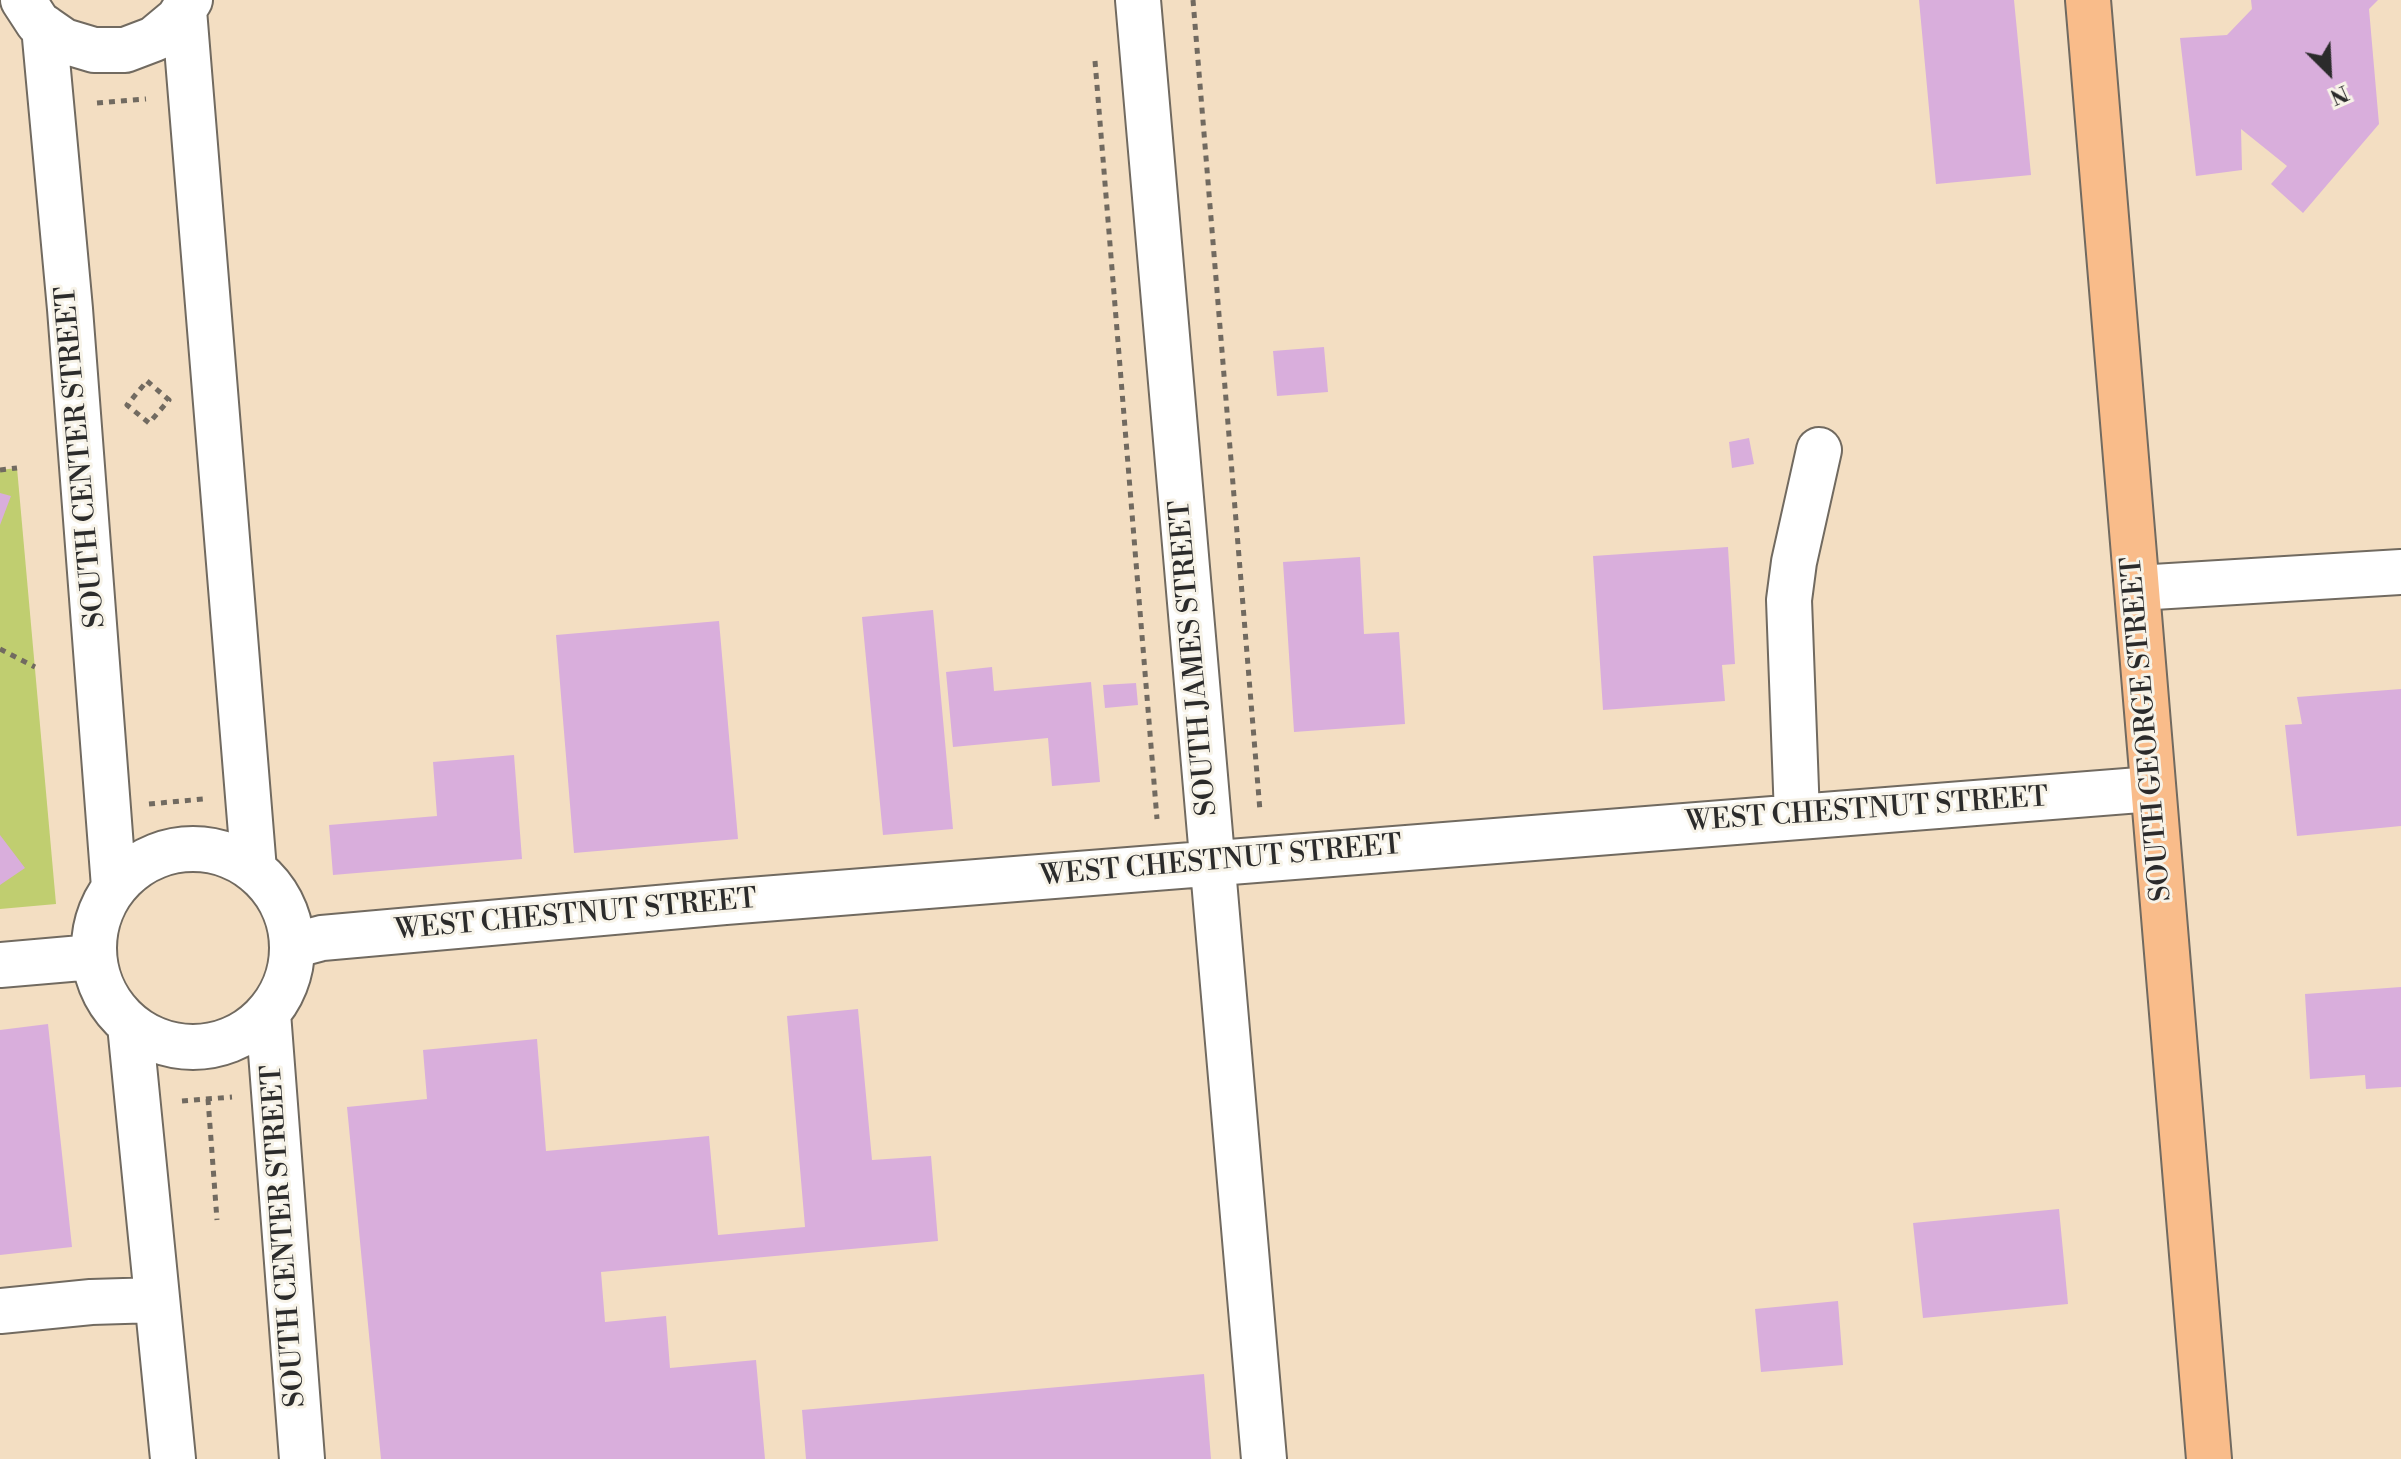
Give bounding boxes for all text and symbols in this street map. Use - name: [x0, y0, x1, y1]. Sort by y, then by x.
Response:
- north arrow: [2289, 32, 2369, 112]
- text: N: [2326, 79, 2352, 110]
- street label: SOUTH CENTER STREET: [50, 285, 114, 629]
- street label: SOUTH JAMES STREET: [1164, 499, 1226, 817]
- street label: SOUTH GEORGE STREET: [2116, 555, 2180, 903]
- street label: WEST CHESTNUT STREET: [1685, 782, 2049, 840]
- street label: WEST CHESTNUT STREET: [1039, 829, 1403, 895]
- street label: WEST CHESTNUT STREET: [394, 883, 758, 949]
- street label: SOUTH CENTER STREET: [256, 1064, 314, 1408]

